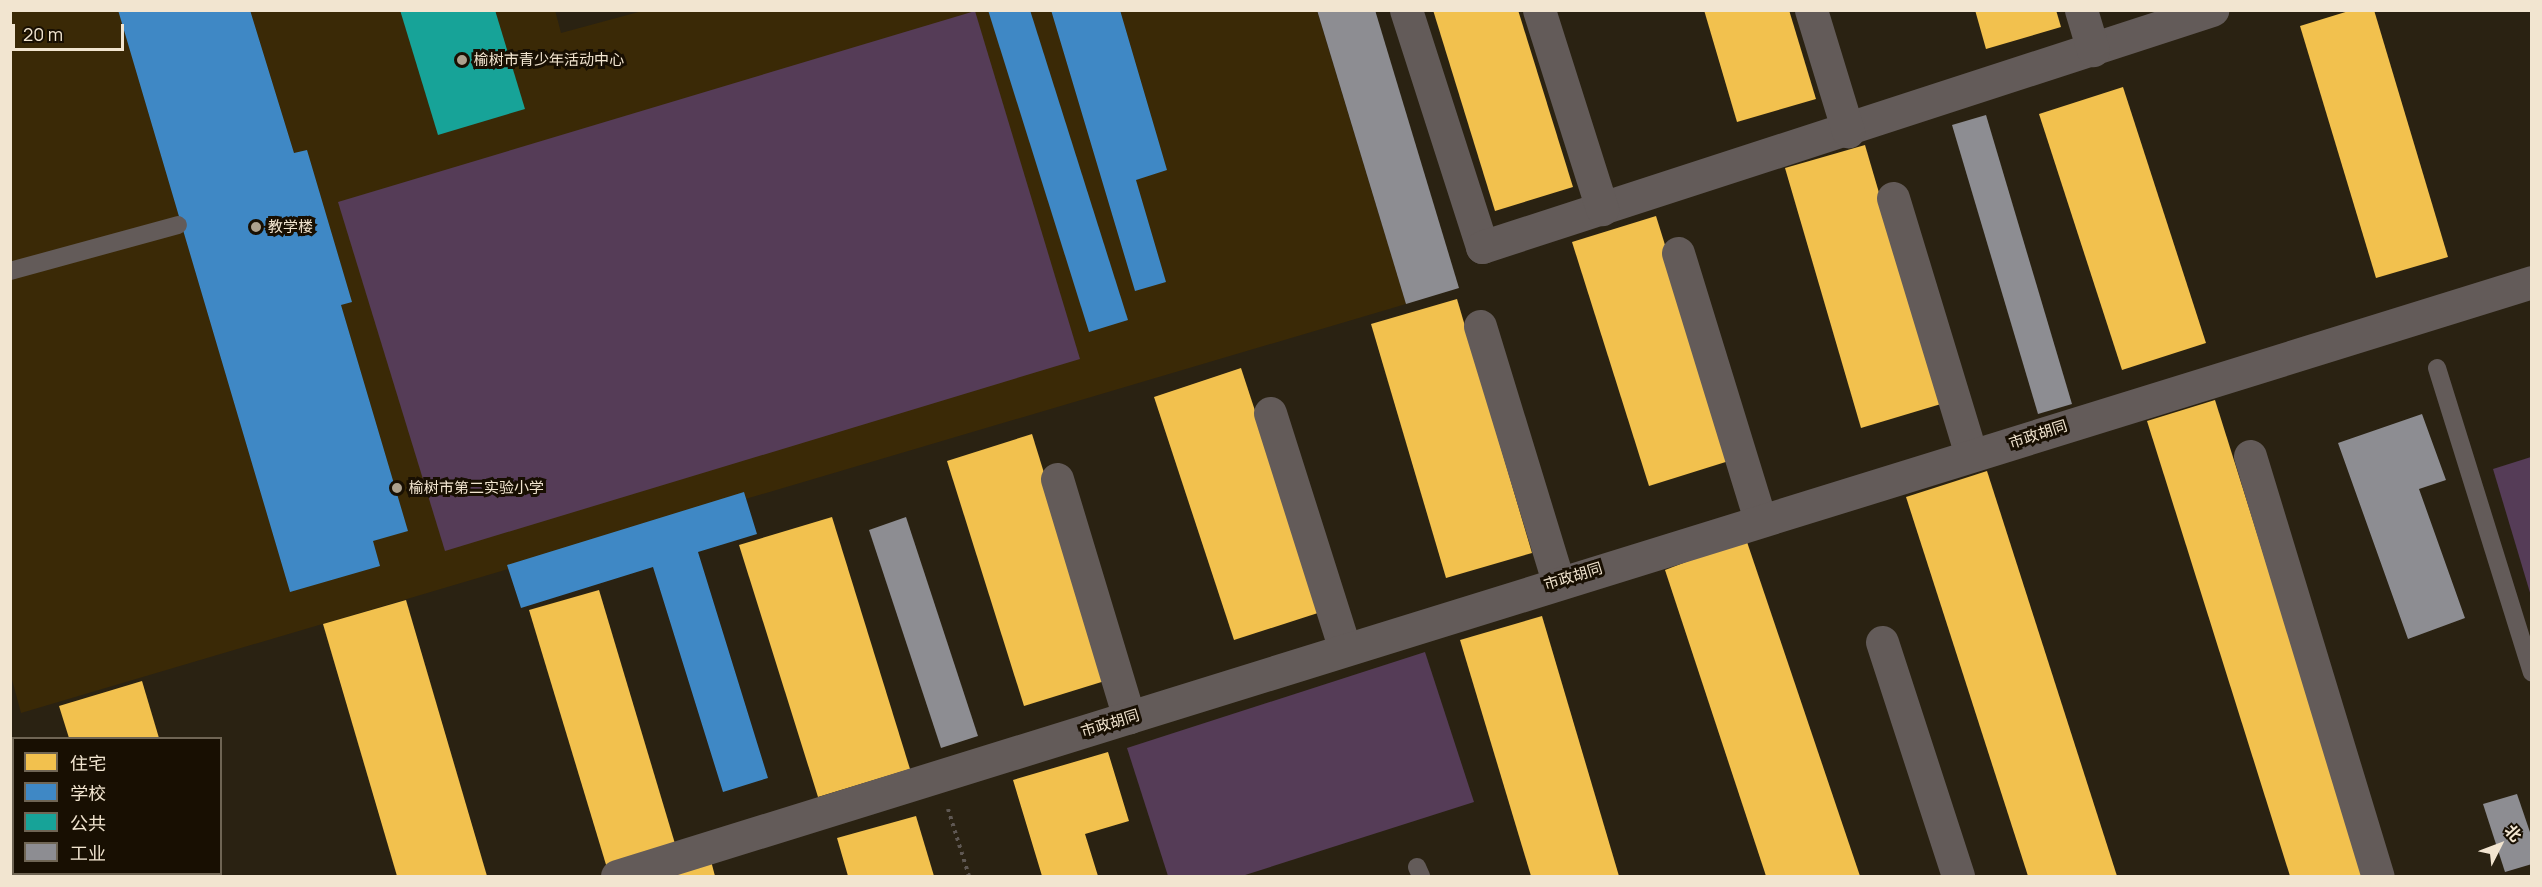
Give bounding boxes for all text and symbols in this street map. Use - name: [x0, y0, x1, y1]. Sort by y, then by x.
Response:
- scale bar: [15, 12, 128, 50]
- text: 20 m: [23, 22, 63, 46]
- place label: 榆树市青少年活动中心: [474, 51, 624, 69]
- marker: 榆树市青少年活动中心: [455, 53, 469, 67]
- place label: 教学楼: [268, 218, 313, 236]
- marker: 教学楼: [249, 220, 263, 234]
- street label: 市政胡同: [2007, 416, 2069, 452]
- place label: 榆树市第二实验小学: [409, 479, 544, 497]
- marker: 榆树市第二实验小学: [390, 481, 404, 495]
- street label: 市政胡同: [1542, 559, 1604, 593]
- street label: 市政胡同: [1079, 706, 1141, 740]
- legend: [12, 737, 222, 875]
- text: 住宅: [70, 751, 106, 775]
- text: 学校: [70, 781, 106, 805]
- text: 公共: [70, 811, 106, 835]
- north arrow: [2470, 815, 2530, 875]
- text: 北: [2500, 820, 2527, 846]
- text: 工业: [70, 841, 106, 865]

